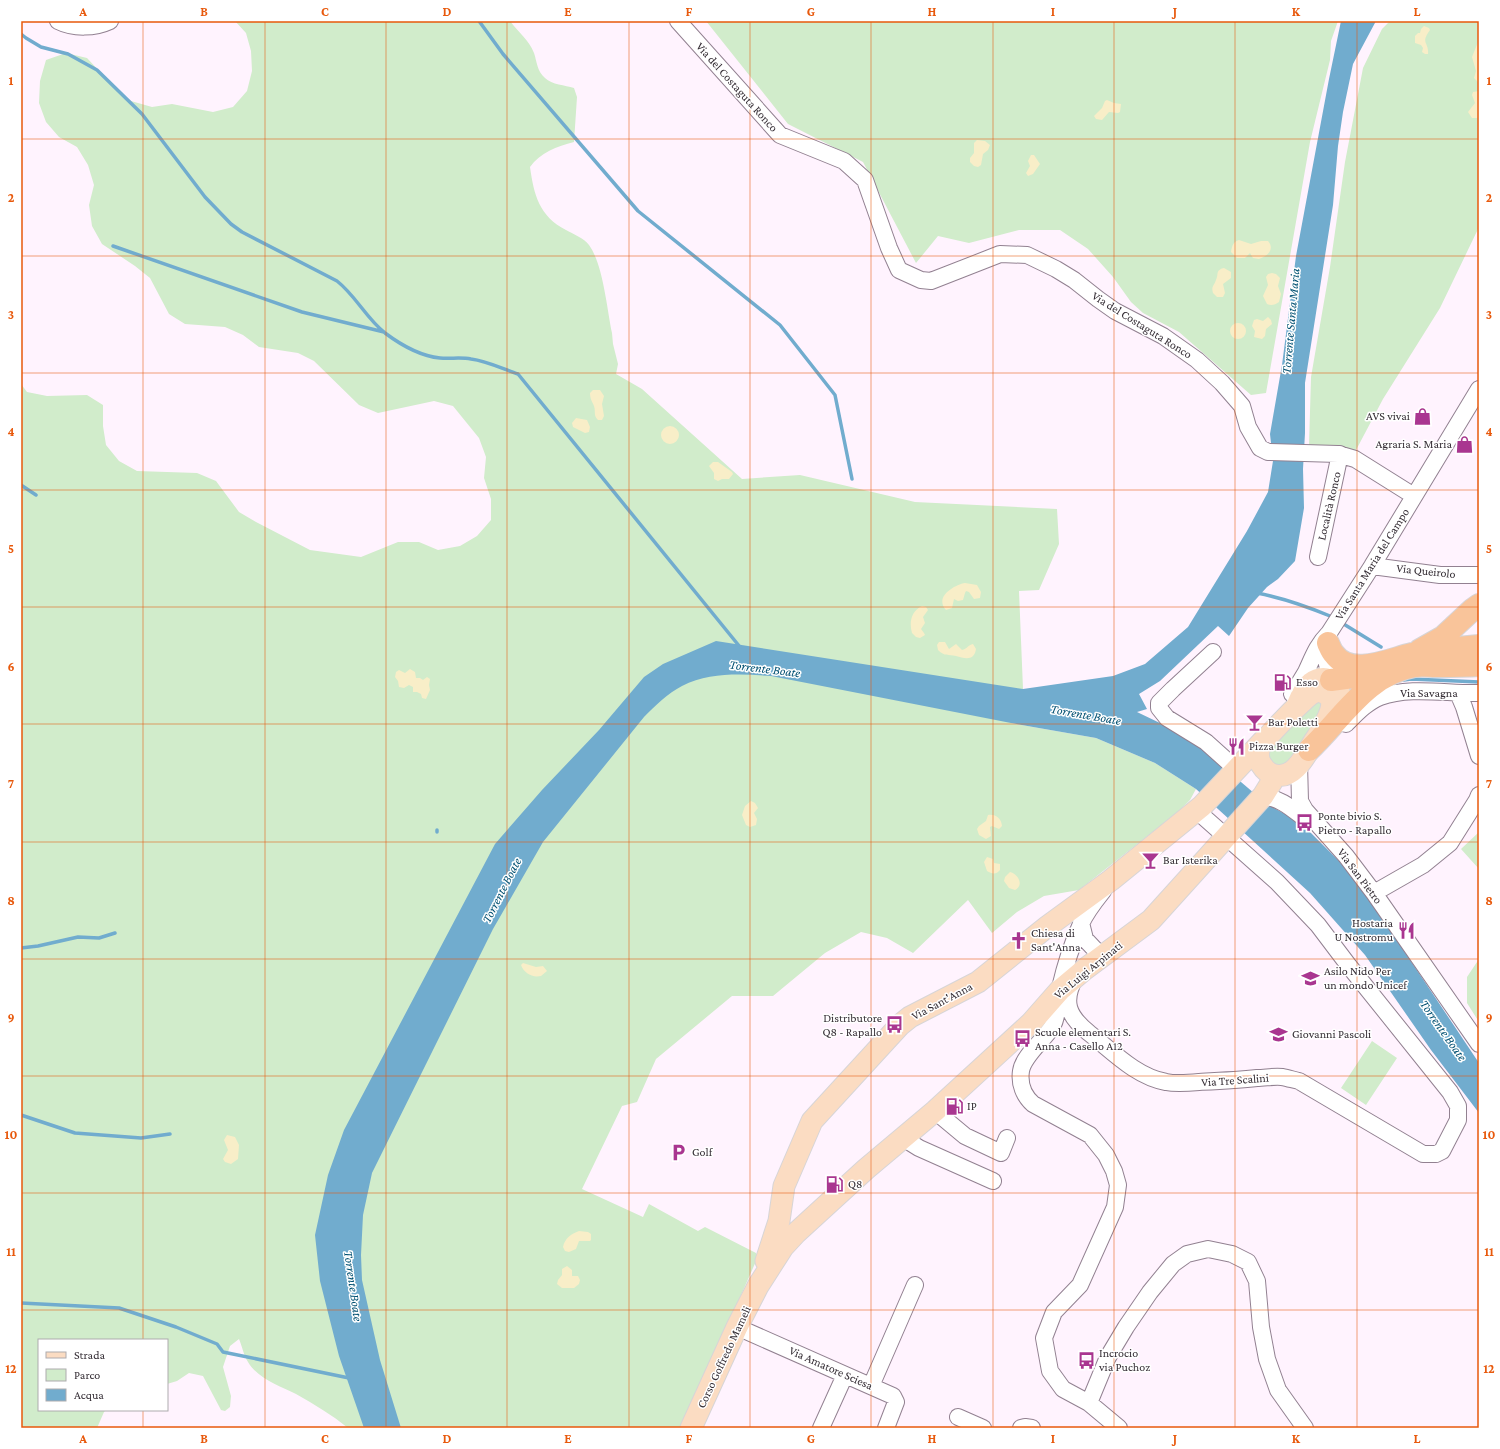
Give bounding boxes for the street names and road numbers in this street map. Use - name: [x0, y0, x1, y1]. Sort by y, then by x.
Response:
- street label: Via del Costaguta Ronco: [693, 39, 781, 135]
- street label: Via del Costaguta Ronco: [1089, 288, 1195, 362]
- street label: Località Ronco: [1314, 470, 1344, 542]
- street label: Via Santa Maria del Campo: [1332, 506, 1412, 622]
- street label: Via Queirolo: [1396, 561, 1456, 581]
- street label: Via Savagna: [1400, 686, 1458, 700]
- street label: Via San Pietro: [1335, 845, 1385, 907]
- street label: Via Luigi Arpinati: [1051, 938, 1125, 1002]
- street label: Via Sant'Anna: [909, 979, 975, 1023]
- street label: Via Tre Scalini: [1201, 1071, 1269, 1089]
- street label: Corso Goffredo Mameli: [694, 1304, 754, 1410]
- street label: Via Amatore Sciesa: [787, 1343, 875, 1393]

